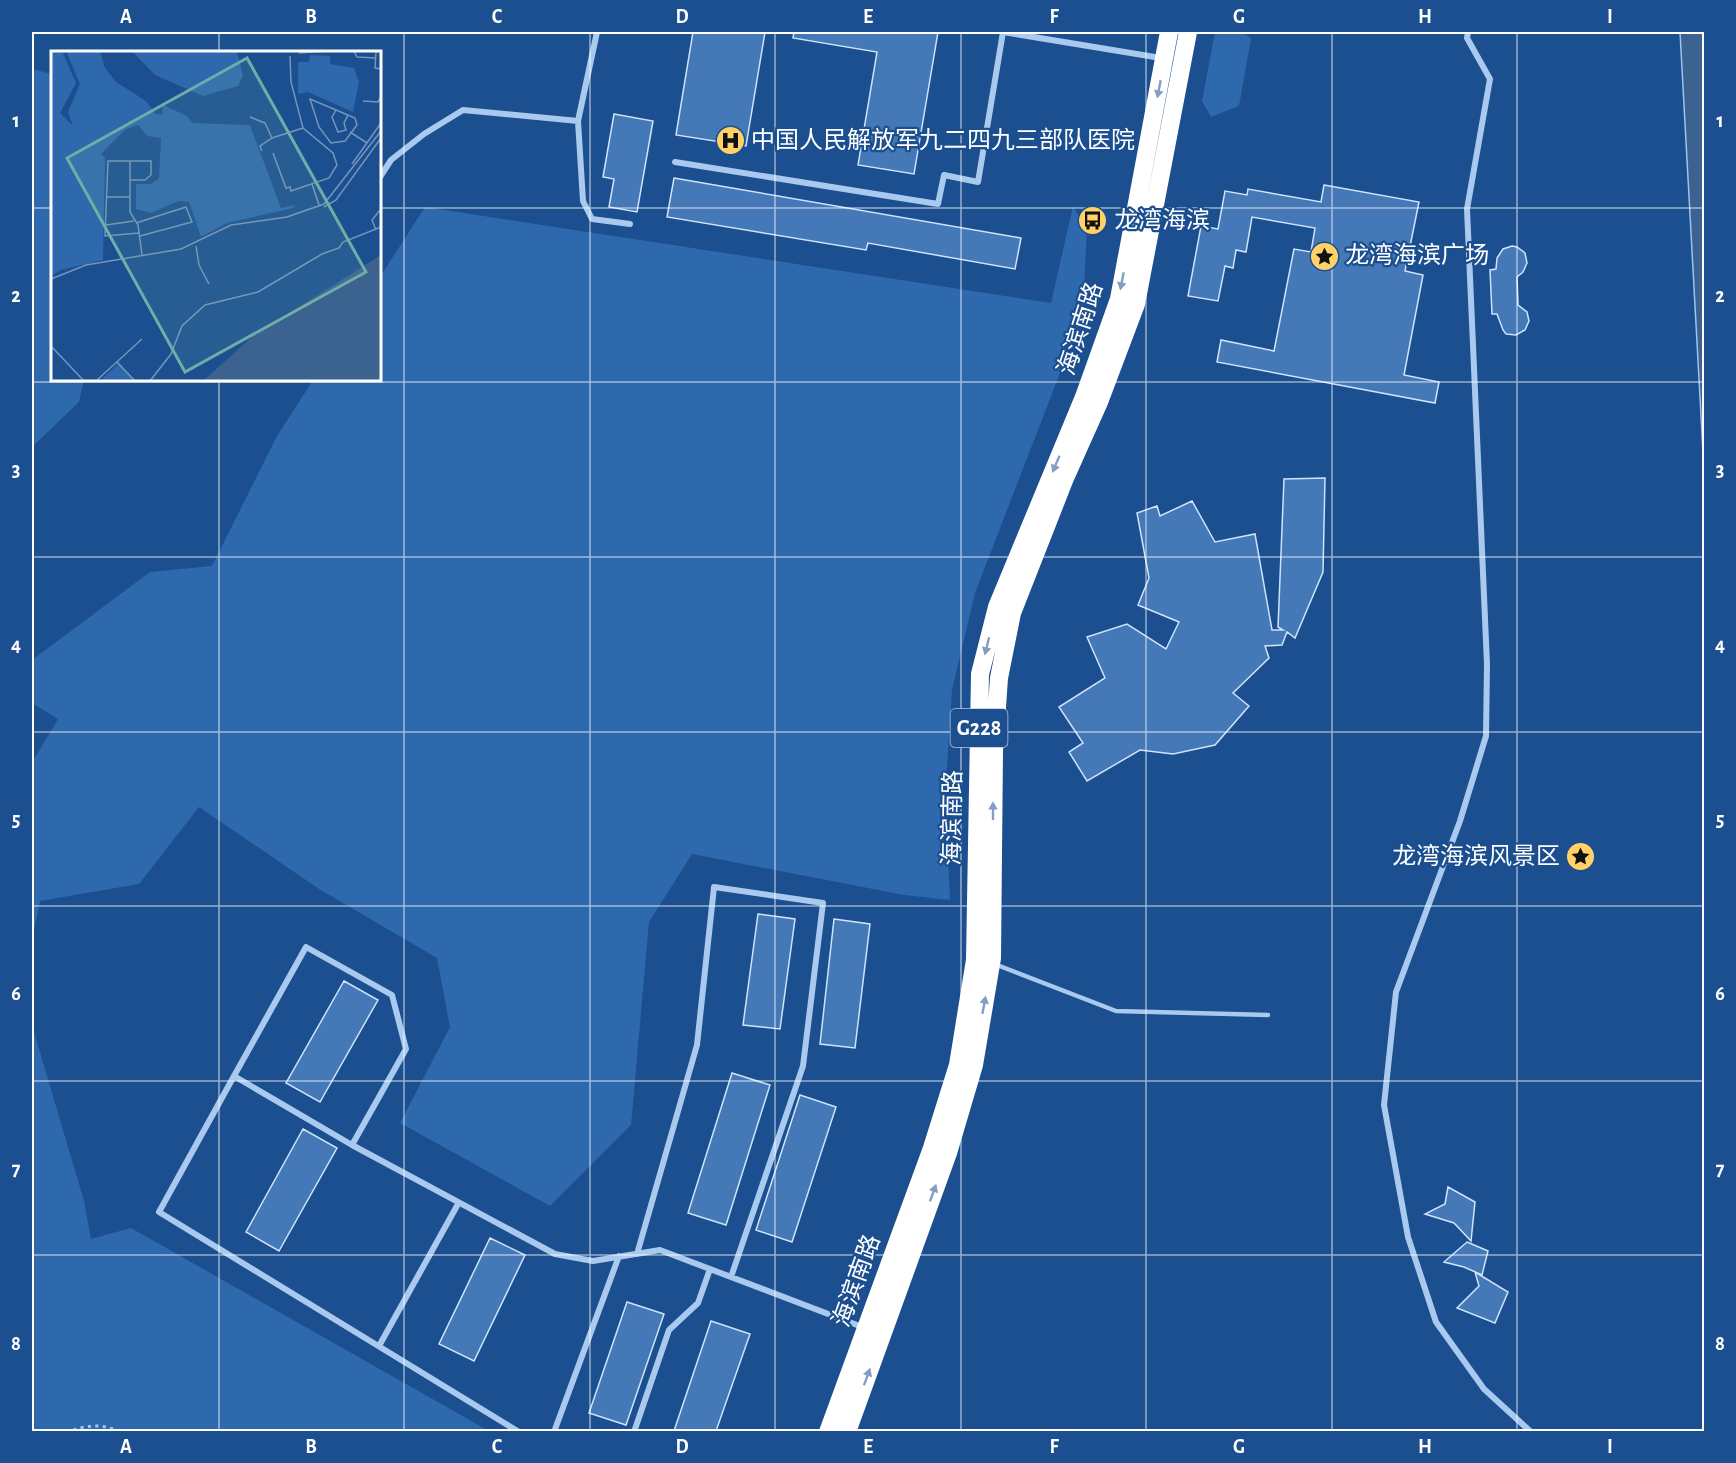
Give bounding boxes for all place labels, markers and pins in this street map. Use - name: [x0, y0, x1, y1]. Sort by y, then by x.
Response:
- hospital icon: 中国人民解放军九二四九三部队医院: [714, 125, 746, 157]
- place label: 中国人民解放军九二四九三部队医院: [751, 127, 1135, 153]
- bus stop icon: 龙湾海滨: [1077, 205, 1109, 237]
- place label: 龙湾海滨: [1114, 207, 1210, 233]
- place icon: 龙湾海滨广场: [1308, 240, 1340, 272]
- place label: 龙湾海滨广场: [1345, 242, 1489, 268]
- place icon: 龙湾海滨风景区: [1565, 841, 1597, 873]
- place label: 龙湾海滨风景区: [1392, 843, 1560, 869]

